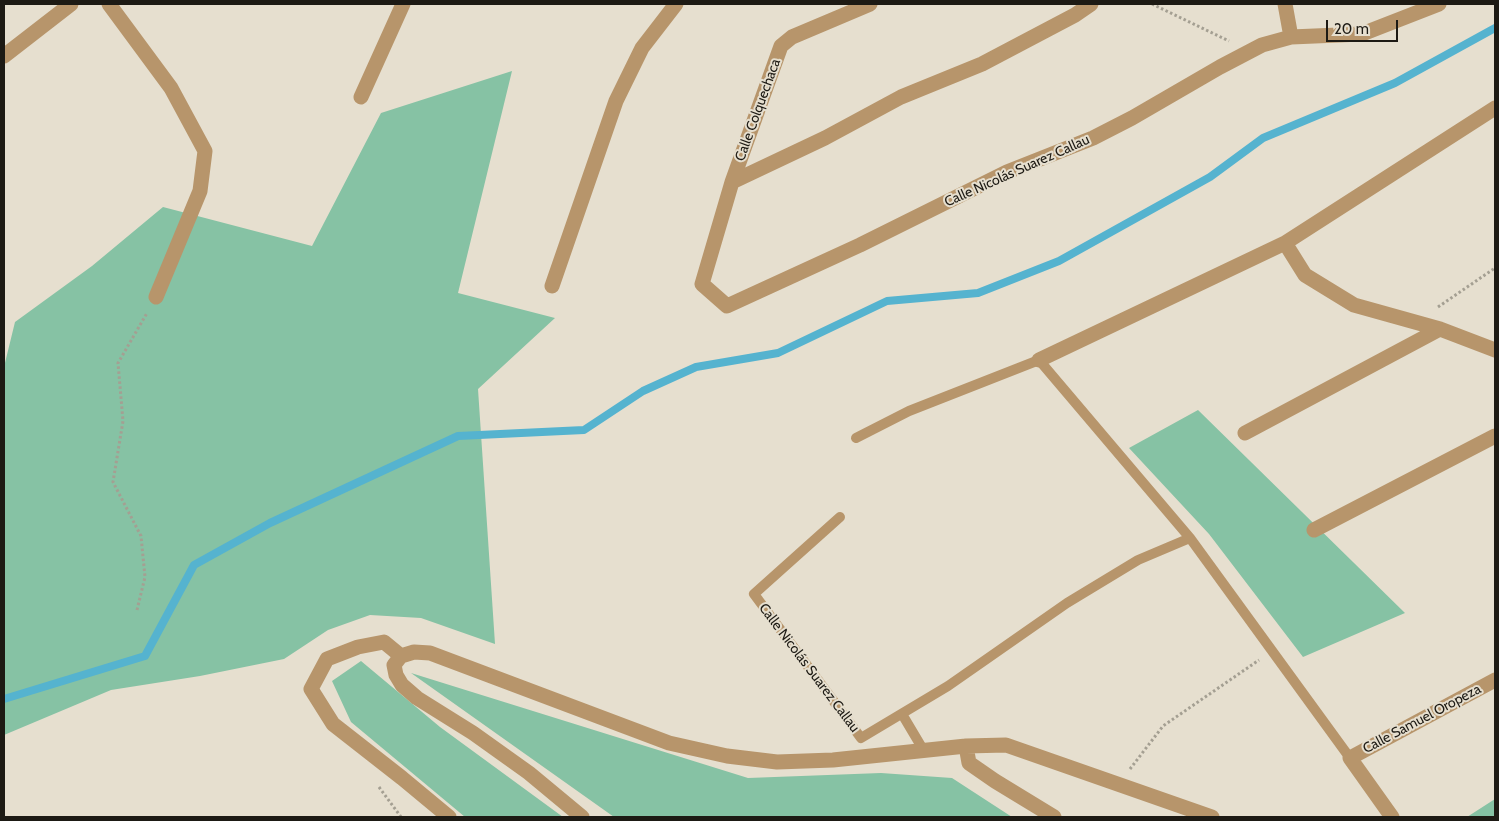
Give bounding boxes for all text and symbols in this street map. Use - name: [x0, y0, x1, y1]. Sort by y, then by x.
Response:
- scale bar: [1329, 10, 1402, 42]
- text: 20 m: [1334, 20, 1369, 38]
- street label: Calle Colquechaca: [732, 57, 784, 163]
- street label: Calle Nicolás Suarez Callau: [942, 131, 1092, 211]
- street label: Calle Nicolás Suarez Callau: [755, 600, 863, 736]
- street label: Calle Samuel Oropeza: [1360, 681, 1484, 757]

